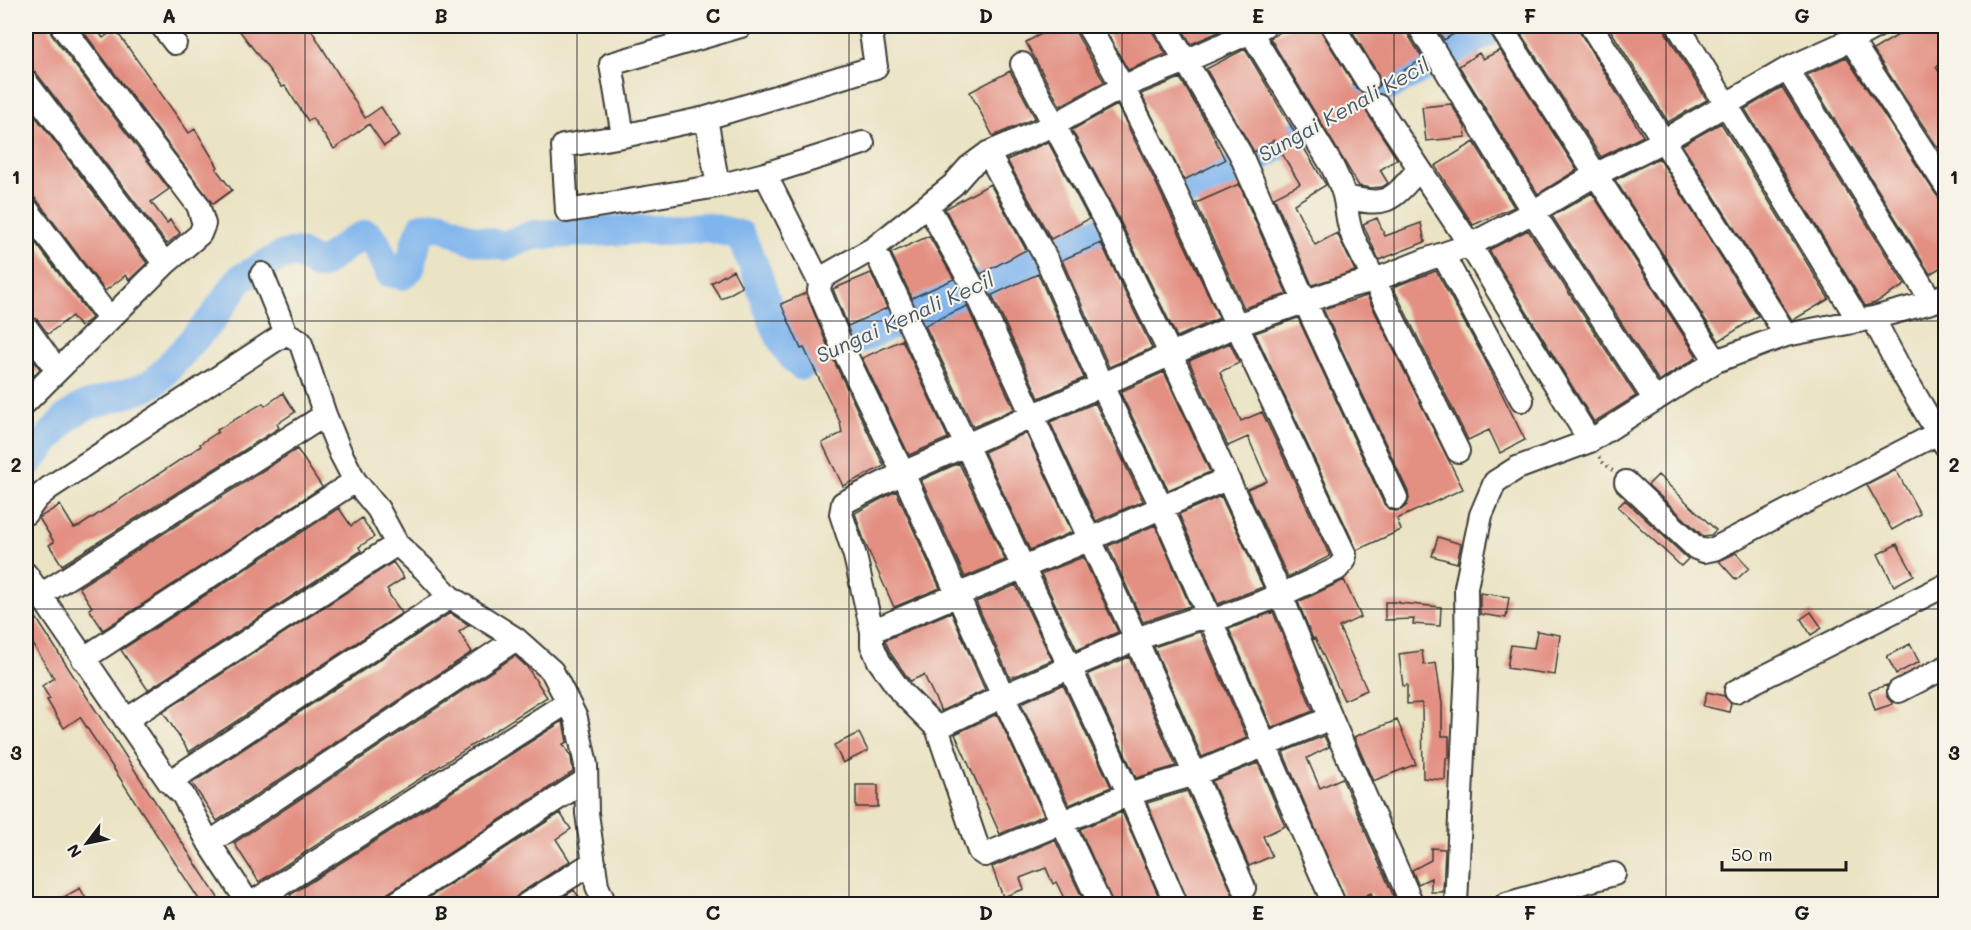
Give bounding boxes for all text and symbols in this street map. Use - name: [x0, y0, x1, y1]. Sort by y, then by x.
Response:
- text: A: [162, 2, 176, 28]
- text: B: [434, 2, 448, 28]
- text: C: [706, 2, 721, 28]
- text: D: [979, 2, 993, 28]
- text: E: [1252, 2, 1264, 28]
- text: F: [1524, 2, 1537, 28]
- text: G: [1794, 2, 1810, 28]
- water label: Sungai Kenali Kecil: [1253, 50, 1434, 167]
- text: 1: [12, 163, 20, 189]
- text: 1: [1950, 163, 1958, 189]
- water label: Sungai Kenali Kecil: [811, 265, 998, 368]
- text: 2: [10, 451, 22, 477]
- text: 2: [1948, 451, 1960, 477]
- text: 3: [10, 739, 22, 765]
- text: 3: [1948, 739, 1960, 765]
- north arrow: [57, 813, 117, 873]
- scale bar: [1722, 834, 1846, 872]
- text: N: [62, 840, 86, 862]
- text: 50 m: [1731, 842, 1773, 866]
- text: A: [162, 899, 176, 925]
- text: B: [434, 899, 448, 925]
- text: C: [706, 899, 721, 925]
- text: D: [979, 899, 993, 925]
- text: E: [1252, 899, 1264, 925]
- text: F: [1524, 899, 1537, 925]
- text: G: [1794, 899, 1810, 925]

